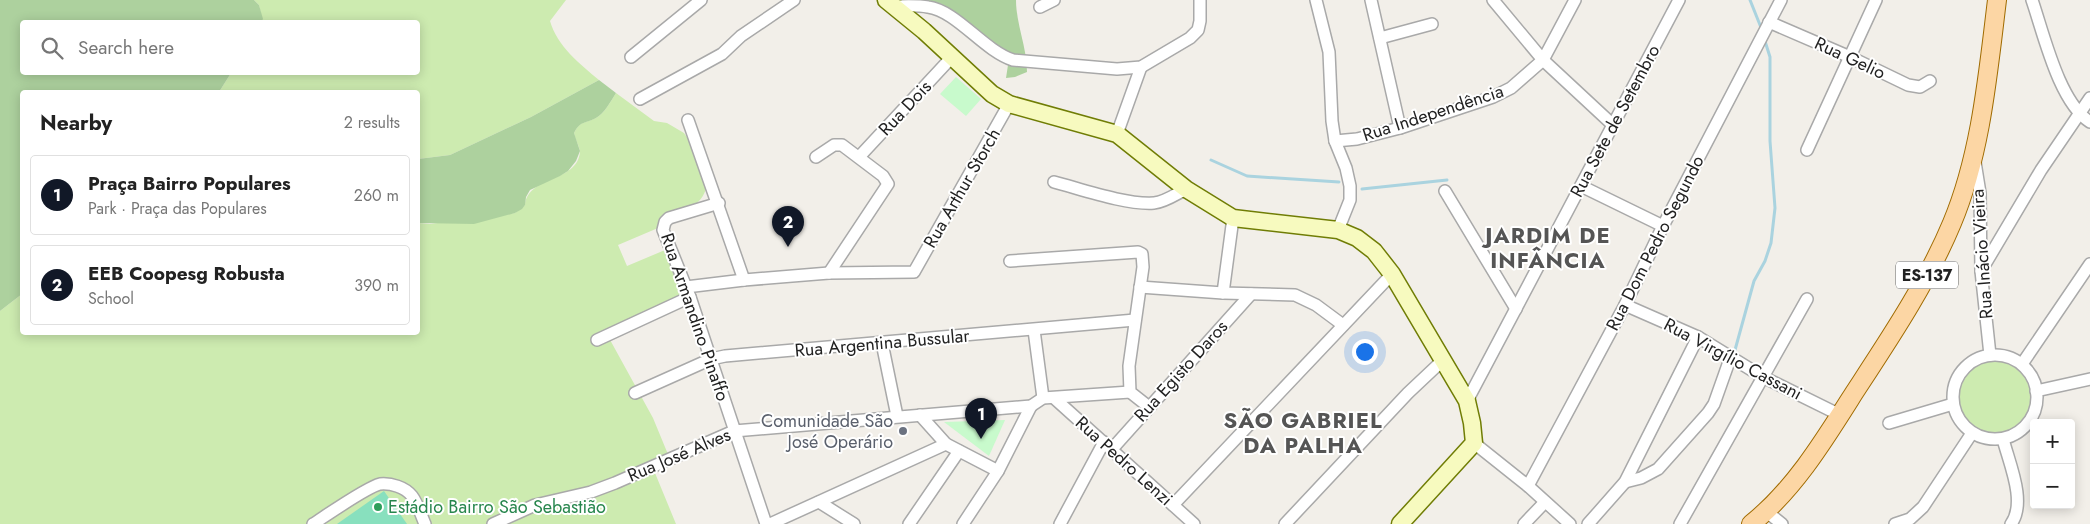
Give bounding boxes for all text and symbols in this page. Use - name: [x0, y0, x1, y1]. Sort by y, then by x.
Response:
- search box: [20, 20, 420, 75]
- street label: Rua Gelio: [1810, 30, 1890, 86]
- icon: search: [38, 34, 66, 62]
- text: Search here: [78, 34, 174, 61]
- street label: Rua Sete de Setembro: [1564, 40, 1666, 202]
- street label: Rua Dois: [872, 74, 938, 142]
- street label: Rua Independência: [1359, 78, 1507, 148]
- text: Nearby: [40, 108, 112, 138]
- text: 2 results: [344, 111, 400, 134]
- street label: Rua Arthur Storch: [917, 123, 1007, 253]
- street label: Rua Dom Pedro Segundo: [1600, 151, 1711, 335]
- text: Praça Bairro Populares: [88, 170, 291, 197]
- text: 1: [53, 184, 61, 207]
- text: 260 m: [354, 184, 399, 207]
- street label: Rua Inácio Vieira: [1964, 188, 2000, 320]
- text: Park · Praça das Populares: [88, 197, 267, 220]
- pin: 2: [772, 206, 804, 247]
- district label: JARDIM DE INFÂNCIA: [1481, 219, 1611, 276]
- street label: Rua Armandino Pinaffo: [654, 229, 736, 405]
- text: EEB Coopesg Robusta: [88, 260, 285, 287]
- road number: ES-137: [1896, 262, 1958, 288]
- text: 2: [52, 274, 62, 297]
- text: 390 m: [354, 274, 399, 297]
- text: School: [88, 287, 134, 310]
- street label: Rua Virgílio Cassani: [1659, 312, 1807, 406]
- street label: Rua Egisto Daros: [1128, 314, 1234, 428]
- street label: Rua Argentina Bussular: [794, 322, 971, 364]
- your location: [1352, 339, 1378, 365]
- pin: 1: [965, 398, 997, 439]
- district label: SÃO GABRIEL DA PALHA: [1223, 404, 1383, 461]
- place label: Comunidade São José Operário: [761, 408, 893, 455]
- street label: Rua Pedro Lenzi: [1069, 410, 1179, 512]
- map controls: [2030, 419, 2075, 509]
- button: +: [2030, 419, 2075, 464]
- street label: Rua José Alves: [623, 422, 735, 488]
- marker: Comunidade São José Operário: [897, 425, 909, 437]
- button: −: [2030, 464, 2075, 509]
- place label: Estádio Bairro São Sebastião: [388, 494, 606, 520]
- marker: Estádio Bairro São Sebastião: [372, 501, 384, 513]

